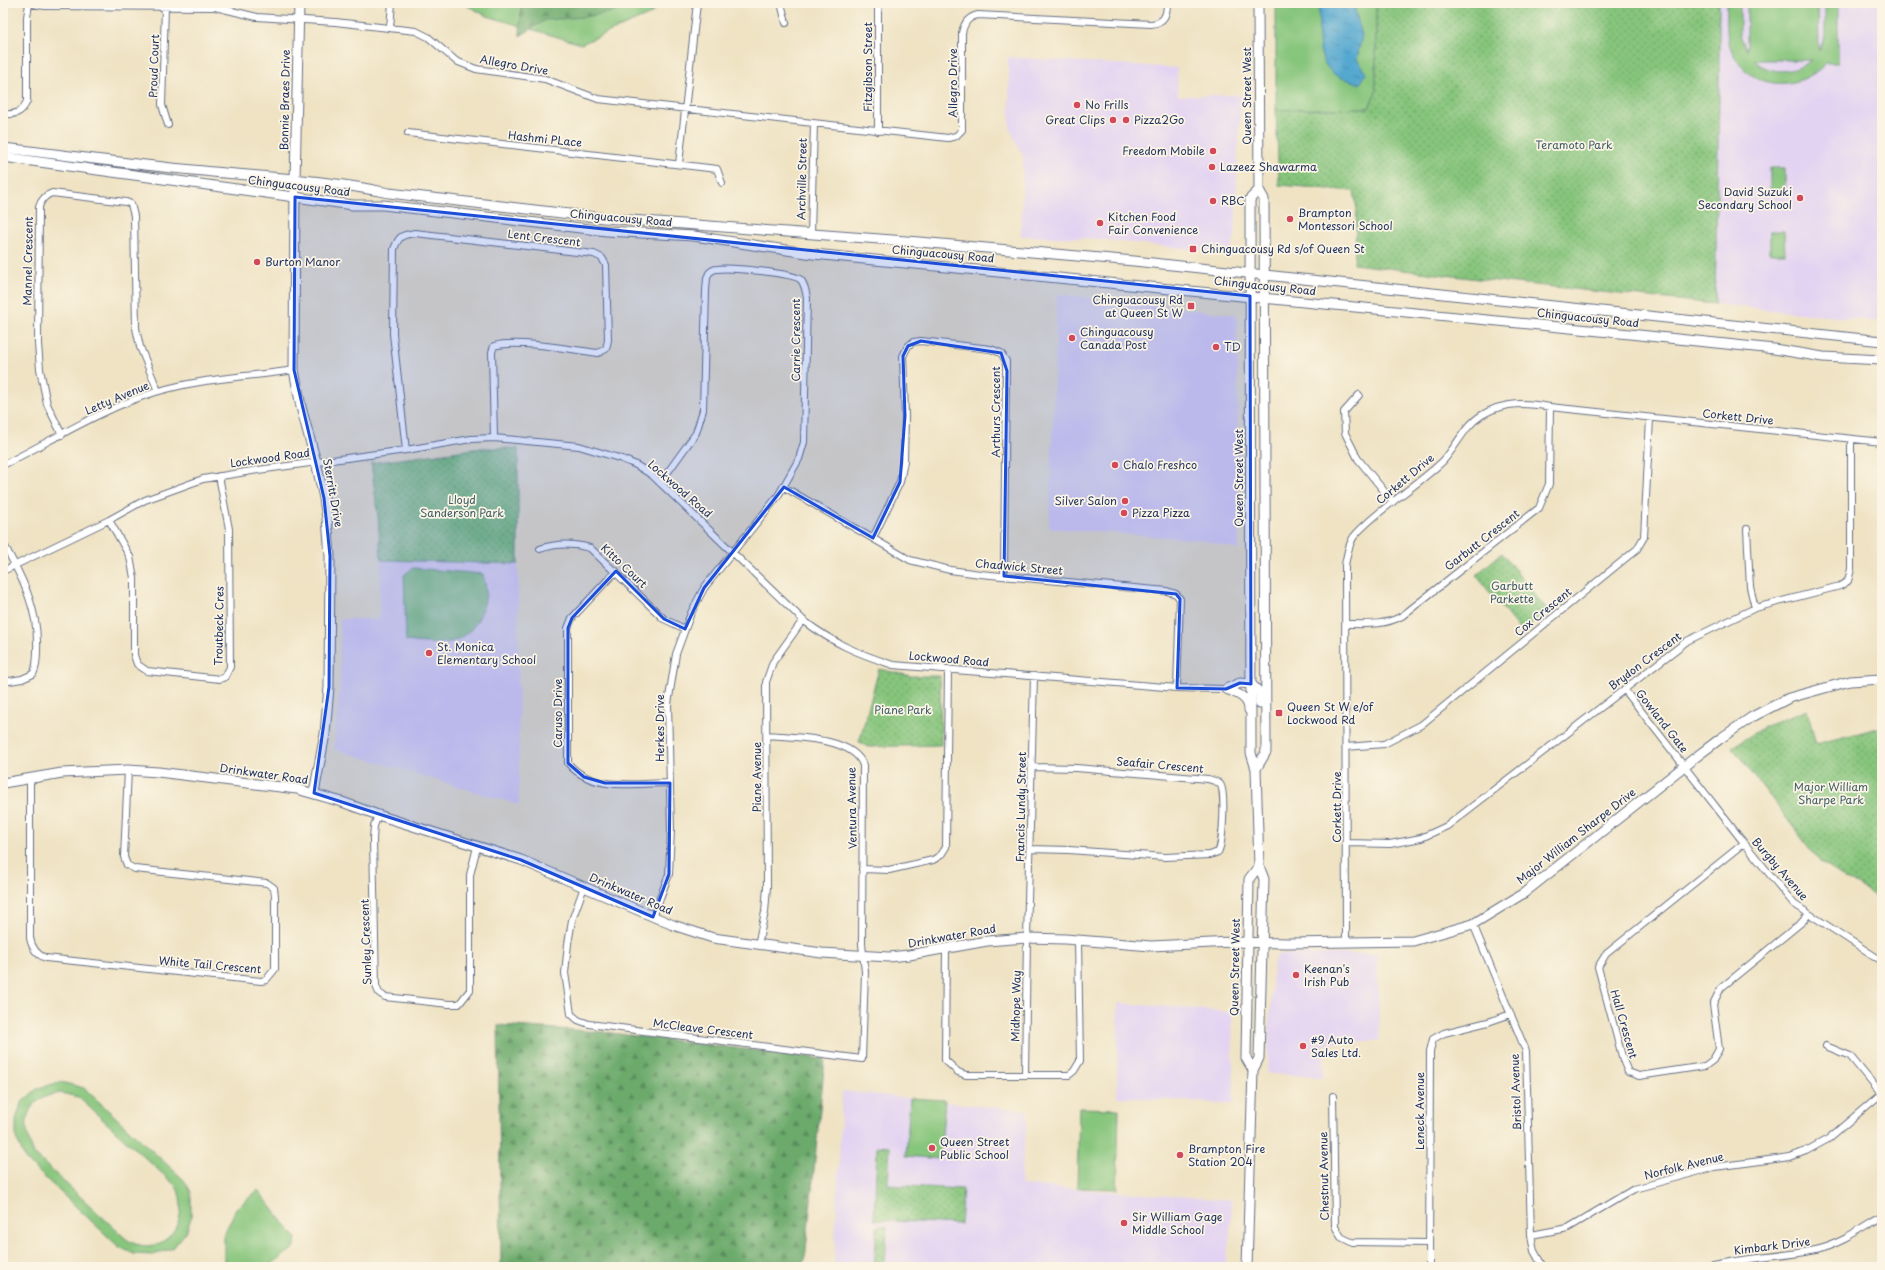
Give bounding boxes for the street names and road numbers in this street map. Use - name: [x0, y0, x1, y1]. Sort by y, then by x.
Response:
- street label: Fitzgibson Street: [859, 21, 876, 112]
- street label: Proud Court: [144, 33, 163, 98]
- street label: Queen Street West: [1238, 47, 1255, 145]
- street label: Allegro Drive: [944, 48, 961, 118]
- street label: Bonnie Braes Drive: [275, 49, 294, 151]
- street label: Allegro Drive: [478, 50, 550, 79]
- street label: Hashmi PLace: [507, 126, 583, 151]
- street label: Archville Street: [792, 137, 811, 220]
- street label: Chinguacousy Road: [247, 171, 351, 200]
- street label: Chinguacousy Road: [569, 205, 673, 230]
- street label: Mannel Crescent: [18, 216, 37, 306]
- street label: Lent Crescent: [507, 225, 582, 250]
- street label: Chinguacousy Road: [891, 241, 995, 266]
- street label: Chinguacousy Road: [1213, 272, 1317, 299]
- street label: Carrie Crescent: [787, 298, 804, 382]
- street label: Chinguacousy Road: [1536, 304, 1640, 331]
- street label: Arthurs Crescent: [987, 366, 1004, 458]
- street label: Letty Avenue: [82, 376, 152, 419]
- street label: Corkett Drive: [1702, 404, 1775, 429]
- street label: Queen Street West: [1230, 429, 1247, 527]
- street label: Lockwood Road: [229, 443, 311, 472]
- street label: Corkett Drive: [1372, 449, 1438, 508]
- street label: Lockwood Road: [644, 456, 716, 521]
- street label: Sterritt Drive: [319, 457, 348, 529]
- street label: Garbutt Crescent: [1441, 505, 1523, 574]
- street label: Kitto Court: [597, 539, 652, 592]
- street label: Chadwick Street: [974, 554, 1064, 579]
- street label: Cox Crescent: [1510, 583, 1575, 640]
- street label: Troutbeck Cres: [209, 586, 228, 666]
- street label: Brydon Crescent: [1605, 627, 1685, 694]
- street label: Lockwood Road: [908, 647, 990, 670]
- street label: Caruso Drive: [549, 678, 566, 748]
- street label: Gowland Gate: [1632, 685, 1693, 756]
- street label: Herkes Drive: [651, 694, 668, 762]
- street label: Piane Avenue: [748, 742, 765, 812]
- street label: Francis Lundy Street: [1011, 751, 1030, 862]
- street label: Seafair Crescent: [1116, 752, 1205, 777]
- street label: Drinkwater Road: [219, 759, 309, 788]
- street label: Ventura Avenue: [842, 767, 861, 849]
- street label: Corkett Drive: [1328, 771, 1345, 843]
- street label: Major William Sharpe Drive: [1512, 783, 1639, 888]
- street label: Burgby Avenue: [1748, 833, 1813, 904]
- street label: Drinkwater Road: [587, 868, 676, 919]
- street label: Sunley Crescent: [355, 898, 375, 985]
- street label: Queen Street West: [1225, 917, 1244, 1016]
- street label: Drinkwater Road: [907, 919, 997, 952]
- street label: White Tail Crescent: [158, 952, 263, 977]
- street label: Midhope Way: [1006, 970, 1025, 1042]
- street label: Hall Crescent: [1606, 987, 1643, 1061]
- street label: McCleave Crescent: [652, 1014, 755, 1043]
- street label: Bristol Avenue: [1506, 1053, 1525, 1131]
- street label: Leneck Avenue: [1411, 1072, 1428, 1150]
- street label: Chestnut Avenue: [1314, 1131, 1333, 1221]
- street label: Norfolk Avenue: [1642, 1147, 1725, 1184]
- street label: Kimbark Drive: [1733, 1232, 1811, 1259]

